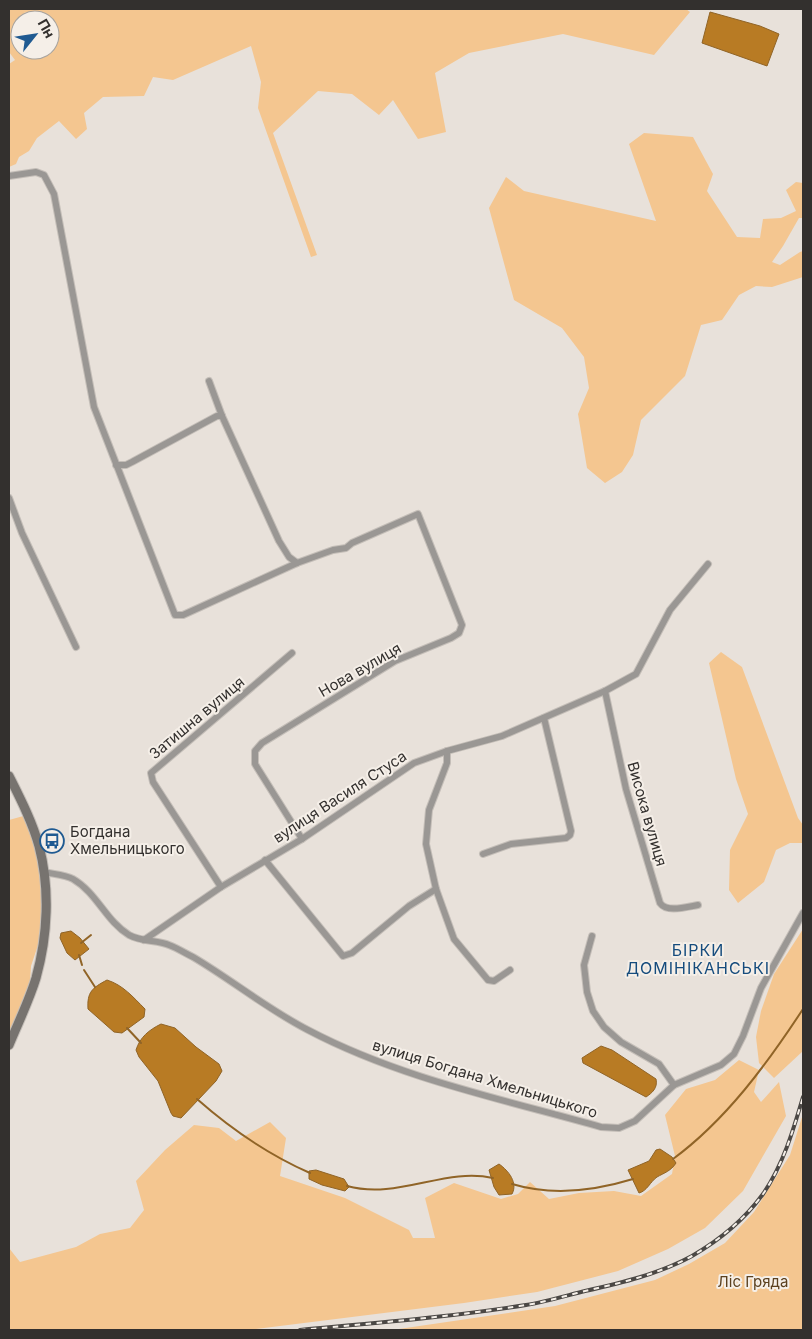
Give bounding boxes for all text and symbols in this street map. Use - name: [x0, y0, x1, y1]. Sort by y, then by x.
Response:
- north arrow: [10, 10, 60, 60]
- text: Пн: [35, 16, 59, 41]
- street label: Нова вулиця: [315, 638, 404, 701]
- street label: Затишна вулиця: [145, 672, 248, 763]
- street label: вулиця Василя Стуса: [269, 746, 410, 847]
- street label: Висока вулиця: [623, 759, 671, 868]
- place label: Богдана Хмельницького: [70, 822, 185, 858]
- bus stop icon: Богдана Хмельницького: [39, 828, 65, 854]
- district label: БІРКИ ДОМІНІКАНСЬКІ: [626, 940, 770, 978]
- street label: вулиця Богдана Хмельницького: [370, 1035, 600, 1122]
- park label: Ліс Гряда: [718, 1272, 788, 1291]

